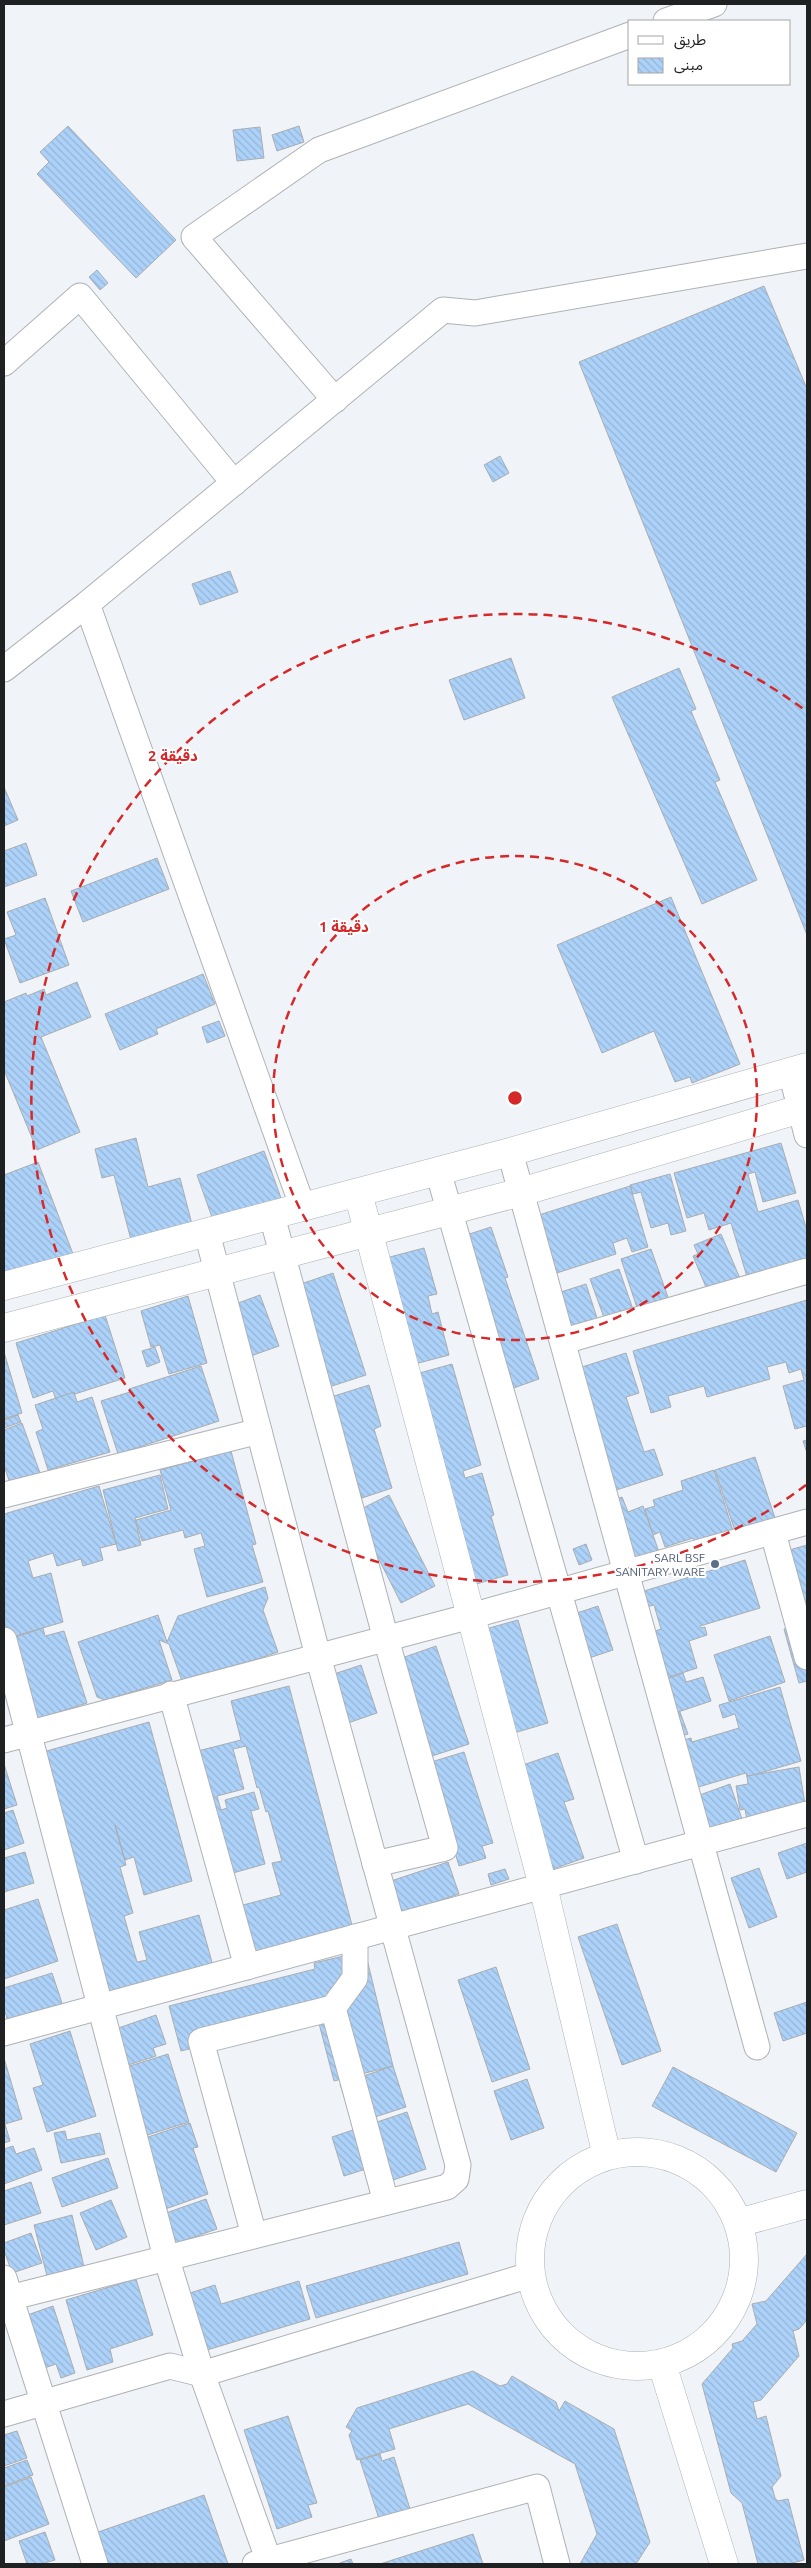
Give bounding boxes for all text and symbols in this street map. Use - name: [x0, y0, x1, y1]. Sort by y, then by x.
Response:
- legend: [628, 20, 791, 85]
- text: طريق: [674, 31, 706, 50]
- text: مبنى: [674, 56, 703, 74]
- text: 2 دقيقة: [148, 747, 198, 764]
- text: 1 دقيقة: [319, 918, 369, 935]
- centre of rings: [506, 1089, 524, 1107]
- place label: SARL BSF SANITARY WARE: [615, 1551, 705, 1578]
- marker: SARL BSF SANITARY WARE: [709, 1558, 721, 1570]

